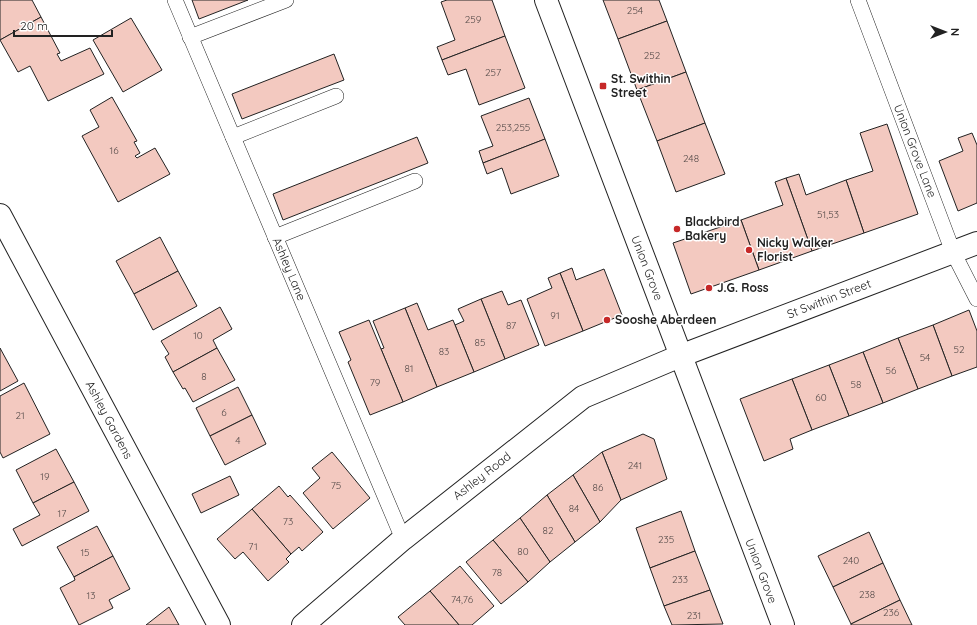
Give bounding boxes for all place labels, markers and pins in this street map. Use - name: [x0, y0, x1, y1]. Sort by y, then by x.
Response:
- place label: St. Swithin Street: [611, 71, 671, 100]
- marker: St. Swithin Street: [598, 81, 608, 91]
- place label: Blackbird Bakery: [685, 214, 739, 243]
- marker: Blackbird Bakery: [672, 224, 682, 234]
- place label: Nicky Walker Florist: [757, 235, 833, 264]
- marker: Nicky Walker Florist: [744, 245, 754, 255]
- place label: J.G. Ross: [717, 280, 769, 295]
- marker: J.G. Ross: [704, 283, 714, 293]
- place label: Sooshe Aberdeen: [615, 312, 716, 327]
- marker: Sooshe Aberdeen: [602, 315, 612, 325]

